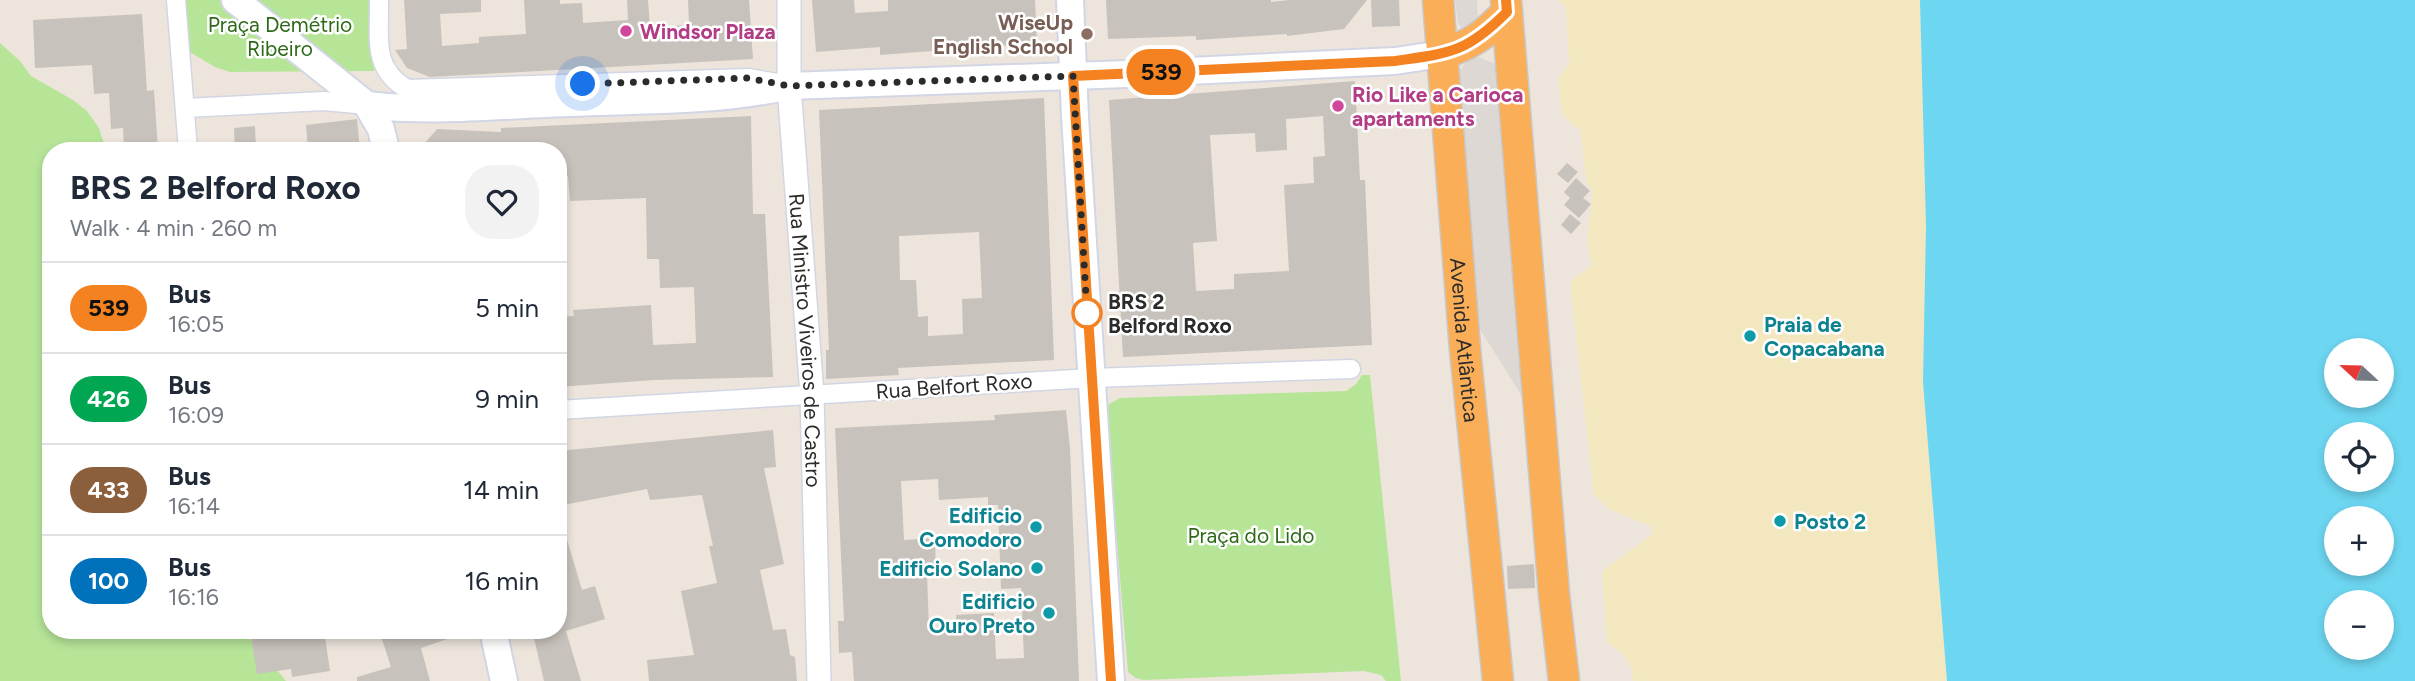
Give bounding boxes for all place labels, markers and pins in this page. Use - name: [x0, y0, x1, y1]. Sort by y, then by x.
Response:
- place label: WiseUp English School: [933, 10, 1073, 59]
- place label: Windsor Plaza: [640, 19, 776, 44]
- marker: Windsor Plaza: [618, 23, 634, 39]
- marker: WiseUp English School: [1079, 26, 1095, 42]
- place label: Rio Like a Carioca apartaments: [1352, 82, 1523, 131]
- marker: Rio Like a Carioca apartaments: [1330, 98, 1346, 114]
- place label: BRS 2 Belford Roxo: [1108, 289, 1232, 338]
- marker: BRS 2 Belford Roxo: [1072, 298, 1102, 328]
- place label: Praia de Copacabana: [1764, 312, 1885, 361]
- marker: Praia de Copacabana: [1742, 328, 1758, 344]
- place label: Edificio Comodoro: [919, 503, 1022, 552]
- place label: Posto 2: [1794, 509, 1866, 534]
- marker: Posto 2: [1772, 513, 1788, 529]
- marker: Edificio Comodoro: [1028, 519, 1044, 535]
- place label: Edificio Solano: [879, 556, 1023, 581]
- marker: Edificio Solano: [1029, 560, 1045, 576]
- place label: Edificio Ouro Preto: [929, 589, 1035, 638]
- marker: Edificio Ouro Preto: [1041, 605, 1057, 621]

